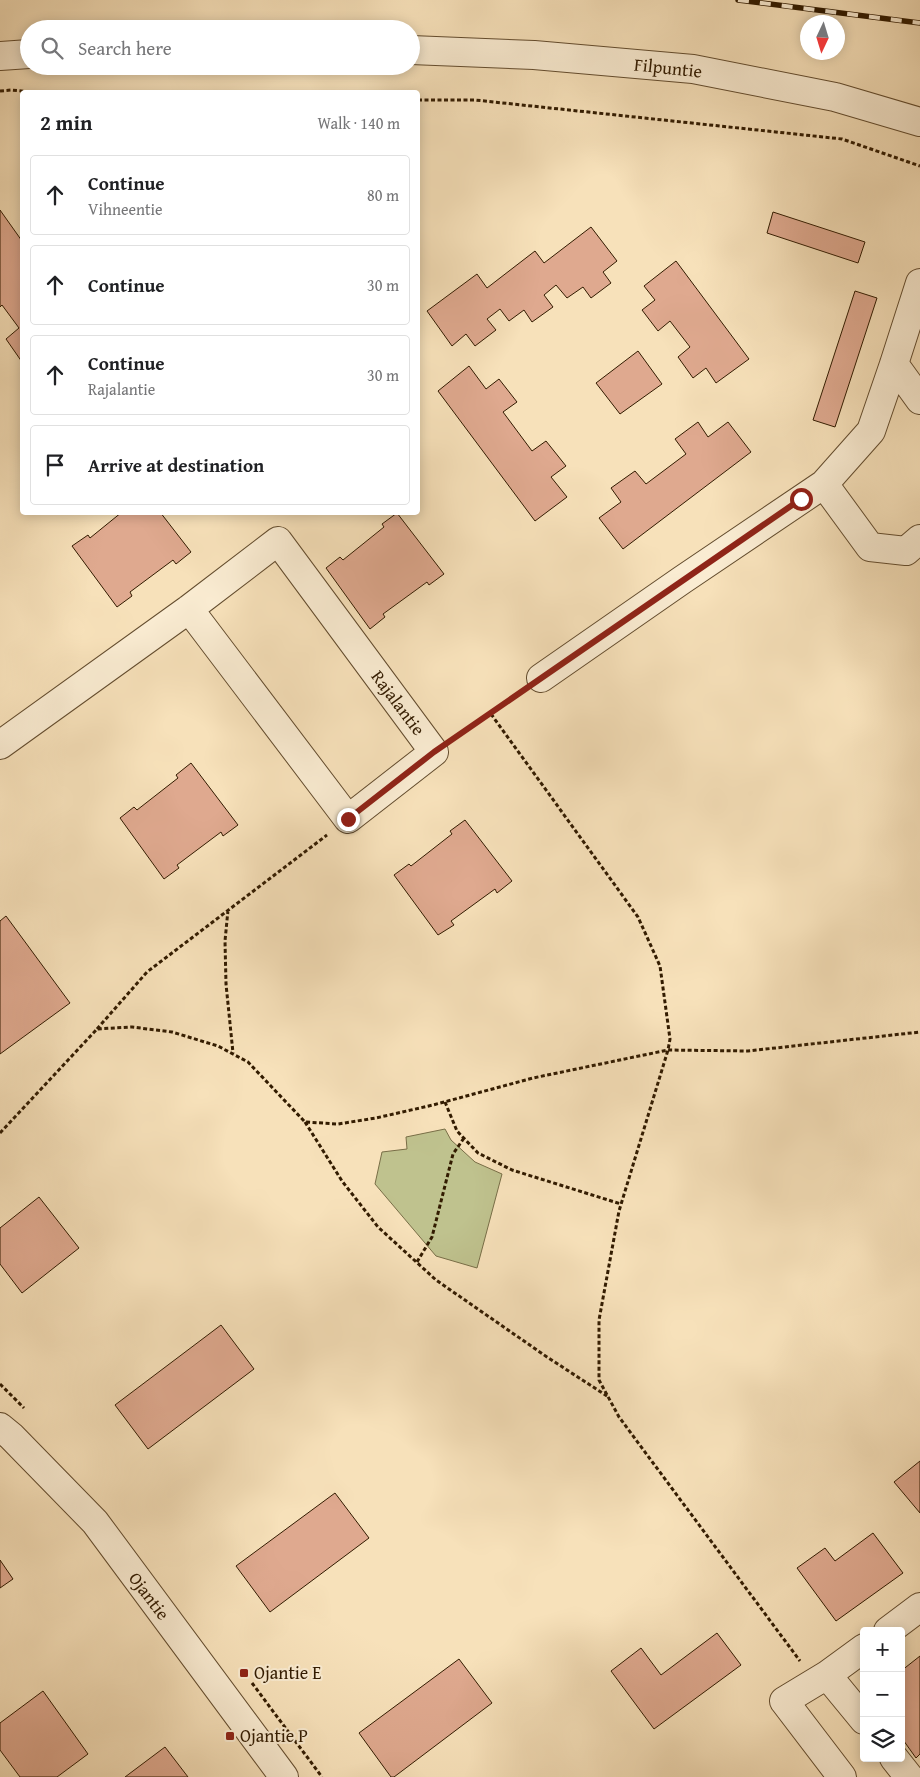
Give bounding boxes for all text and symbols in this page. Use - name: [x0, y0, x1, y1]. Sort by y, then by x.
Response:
- north arrow: [800, 15, 845, 60]
- search box: [20, 20, 420, 75]
- icon: search: [38, 34, 66, 62]
- text: Search here: [78, 34, 172, 62]
- street label: Filpuntie: [633, 51, 703, 84]
- text: 2 min: [40, 107, 92, 138]
- text: Walk · 140 m: [317, 111, 400, 135]
- text: Continue: [88, 169, 165, 197]
- icon: ahead: [41, 181, 69, 209]
- text: 80 m: [367, 183, 399, 207]
- text: Vihneentie: [88, 197, 163, 221]
- icon: ahead: [41, 271, 69, 299]
- text: Continue: [88, 271, 165, 299]
- text: 30 m: [367, 273, 399, 297]
- text: Continue: [88, 349, 165, 377]
- icon: ahead: [41, 361, 69, 389]
- text: 30 m: [367, 363, 399, 387]
- text: Rajalantie: [88, 377, 155, 401]
- icon: arrive: [41, 451, 69, 479]
- text: Arrive at destination: [88, 451, 264, 479]
- route start: [790, 488, 813, 511]
- street label: Rajalantie: [365, 664, 432, 741]
- route end: [337, 808, 360, 831]
- street label: Ojantie: [122, 1566, 177, 1625]
- map controls: [860, 1627, 905, 1762]
- button: +: [860, 1627, 905, 1672]
- place label: Ojantie E: [254, 1659, 321, 1686]
- marker: Ojantie E: [238, 1667, 250, 1679]
- button: −: [860, 1672, 905, 1717]
- button: layers: [860, 1717, 905, 1762]
- place label: Ojantie P: [240, 1722, 308, 1749]
- marker: Ojantie P: [224, 1730, 236, 1742]

